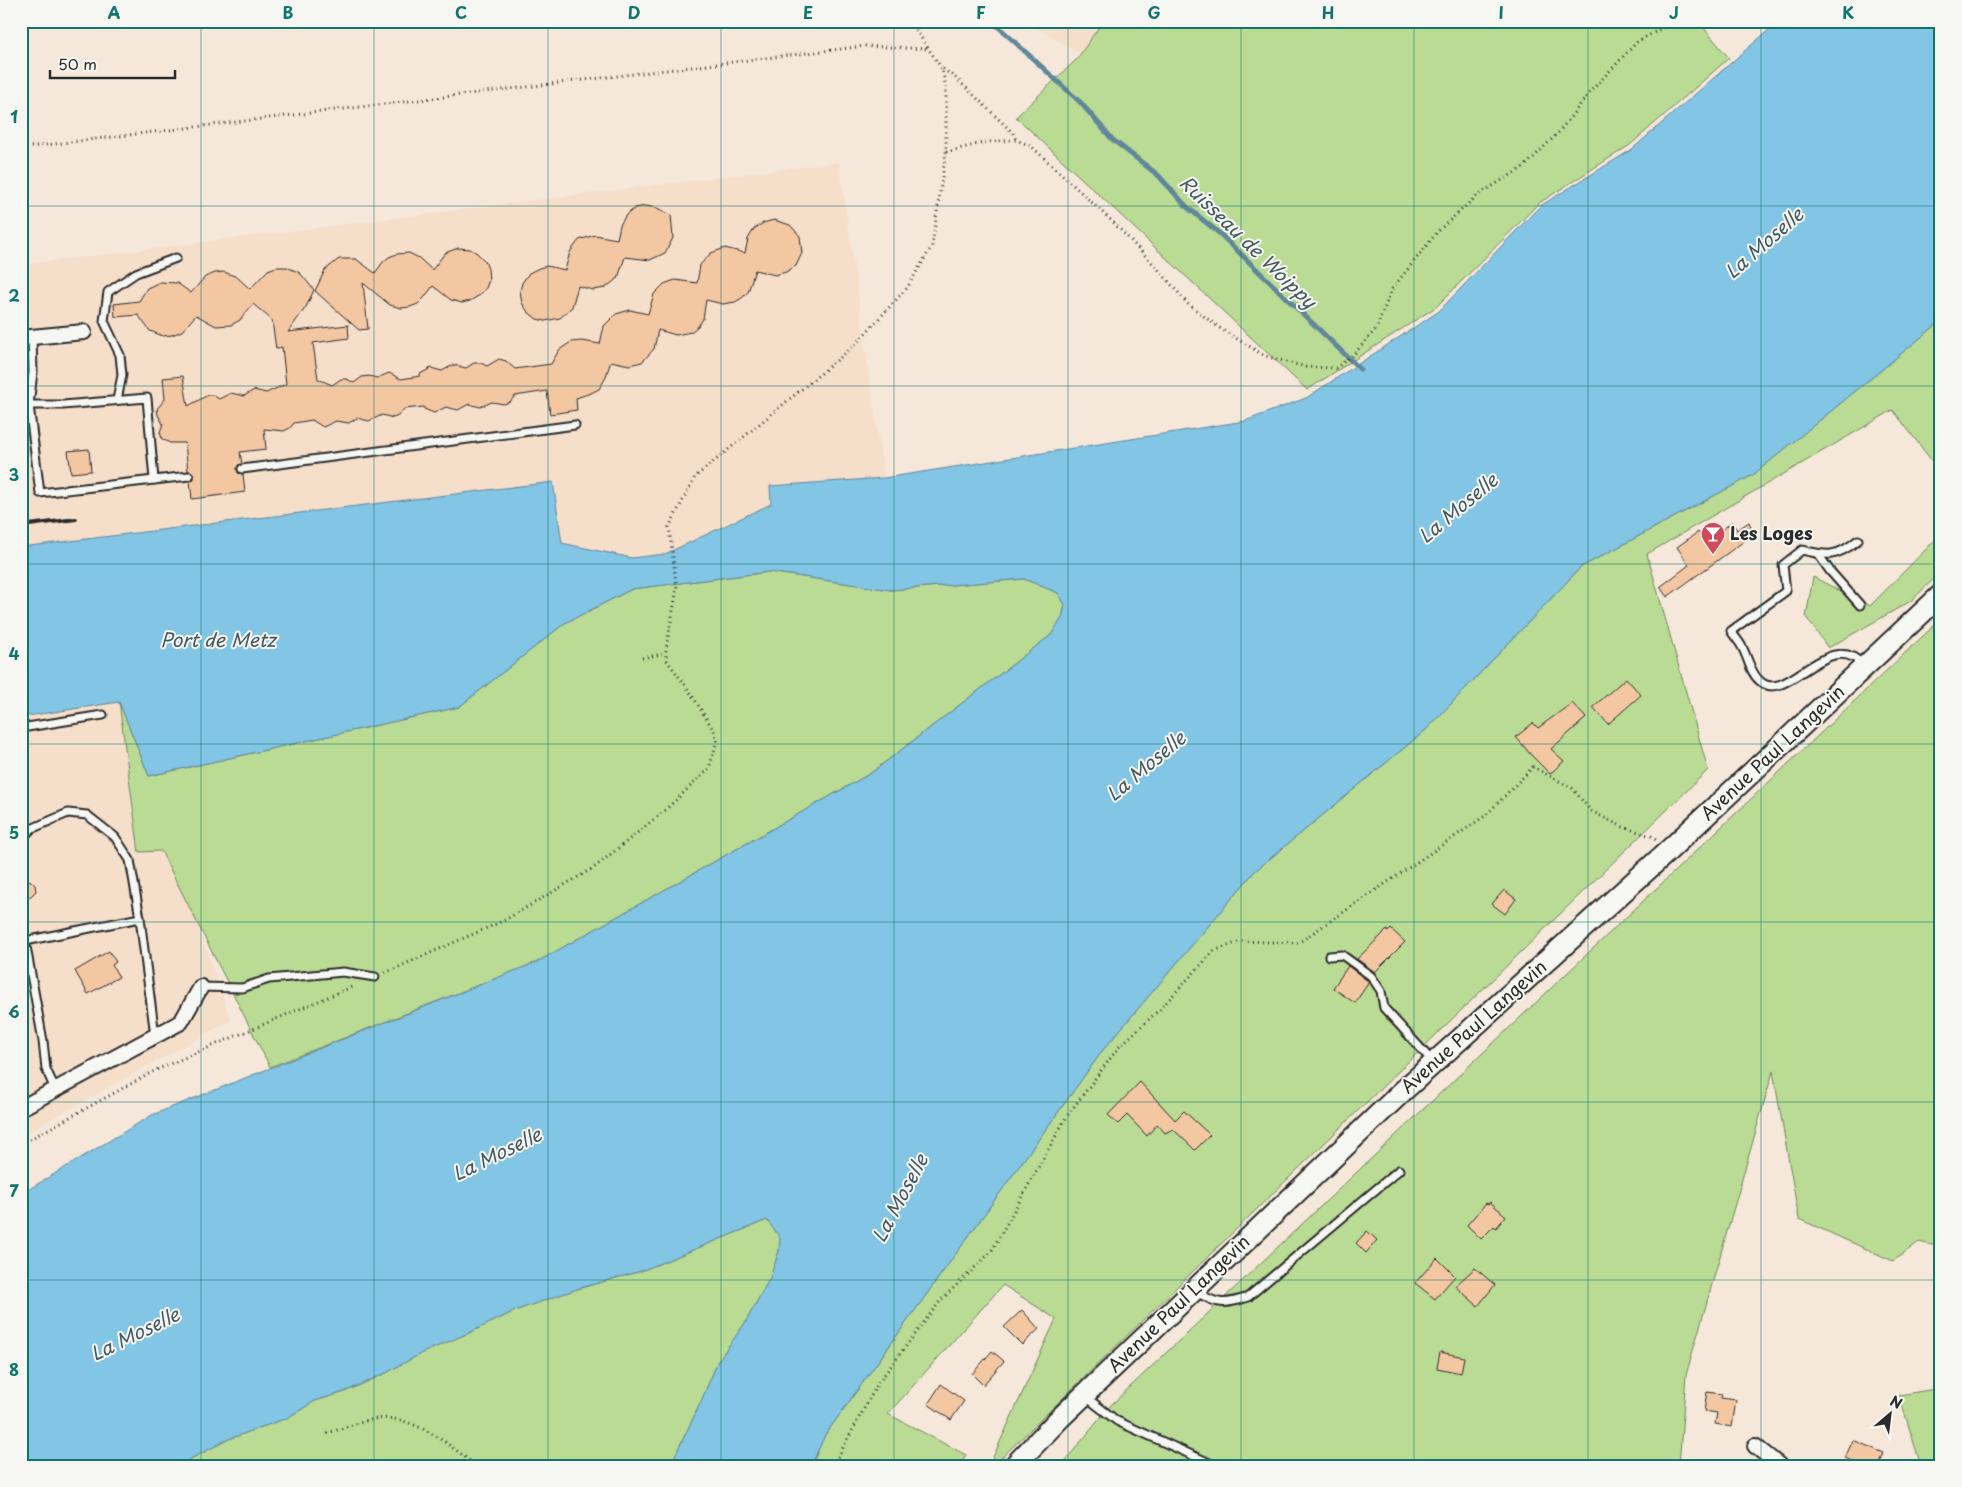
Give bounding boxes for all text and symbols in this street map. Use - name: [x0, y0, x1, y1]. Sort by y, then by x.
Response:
- text: A: [108, 0, 121, 24]
- text: B: [283, 0, 294, 24]
- text: C: [455, 0, 467, 24]
- text: D: [628, 0, 640, 24]
- text: E: [803, 0, 813, 24]
- text: F: [976, 0, 986, 24]
- text: G: [1147, 0, 1161, 24]
- text: H: [1322, 0, 1334, 24]
- text: I: [1498, 0, 1504, 24]
- text: J: [1669, 0, 1679, 24]
- text: K: [1842, 0, 1854, 24]
- scale bar: [50, 48, 175, 80]
- text: 50 m: [58, 52, 97, 75]
- text: 1: [10, 104, 18, 128]
- water label: Ruisseau de Woippy: [1174, 168, 1324, 315]
- water label: La Moselle: [1718, 200, 1809, 284]
- text: 2: [8, 283, 20, 307]
- text: 3: [9, 462, 19, 486]
- water label: La Moselle: [1412, 465, 1504, 549]
- place label: Les Loges: [1730, 519, 1813, 546]
- bar icon: Les Loges: [1700, 521, 1726, 555]
- water label: Port de Metz: [160, 625, 277, 653]
- text: 4: [9, 641, 20, 665]
- street label: Avenue Paul Langevin: [1694, 678, 1850, 826]
- water label: La Moselle: [1100, 723, 1192, 807]
- text: 5: [9, 820, 19, 844]
- street label: Avenue Paul Langevin: [1394, 953, 1552, 1099]
- text: 6: [8, 999, 20, 1023]
- water label: La Moselle: [447, 1119, 546, 1187]
- water label: La Moselle: [864, 1148, 934, 1246]
- text: 7: [9, 1178, 19, 1202]
- street label: Avenue Paul Langevin: [1101, 1228, 1255, 1378]
- water label: La Moselle: [85, 1299, 184, 1367]
- text: 8: [9, 1357, 19, 1381]
- north arrow: [1864, 1390, 1914, 1440]
- text: N: [1887, 1390, 1906, 1414]

